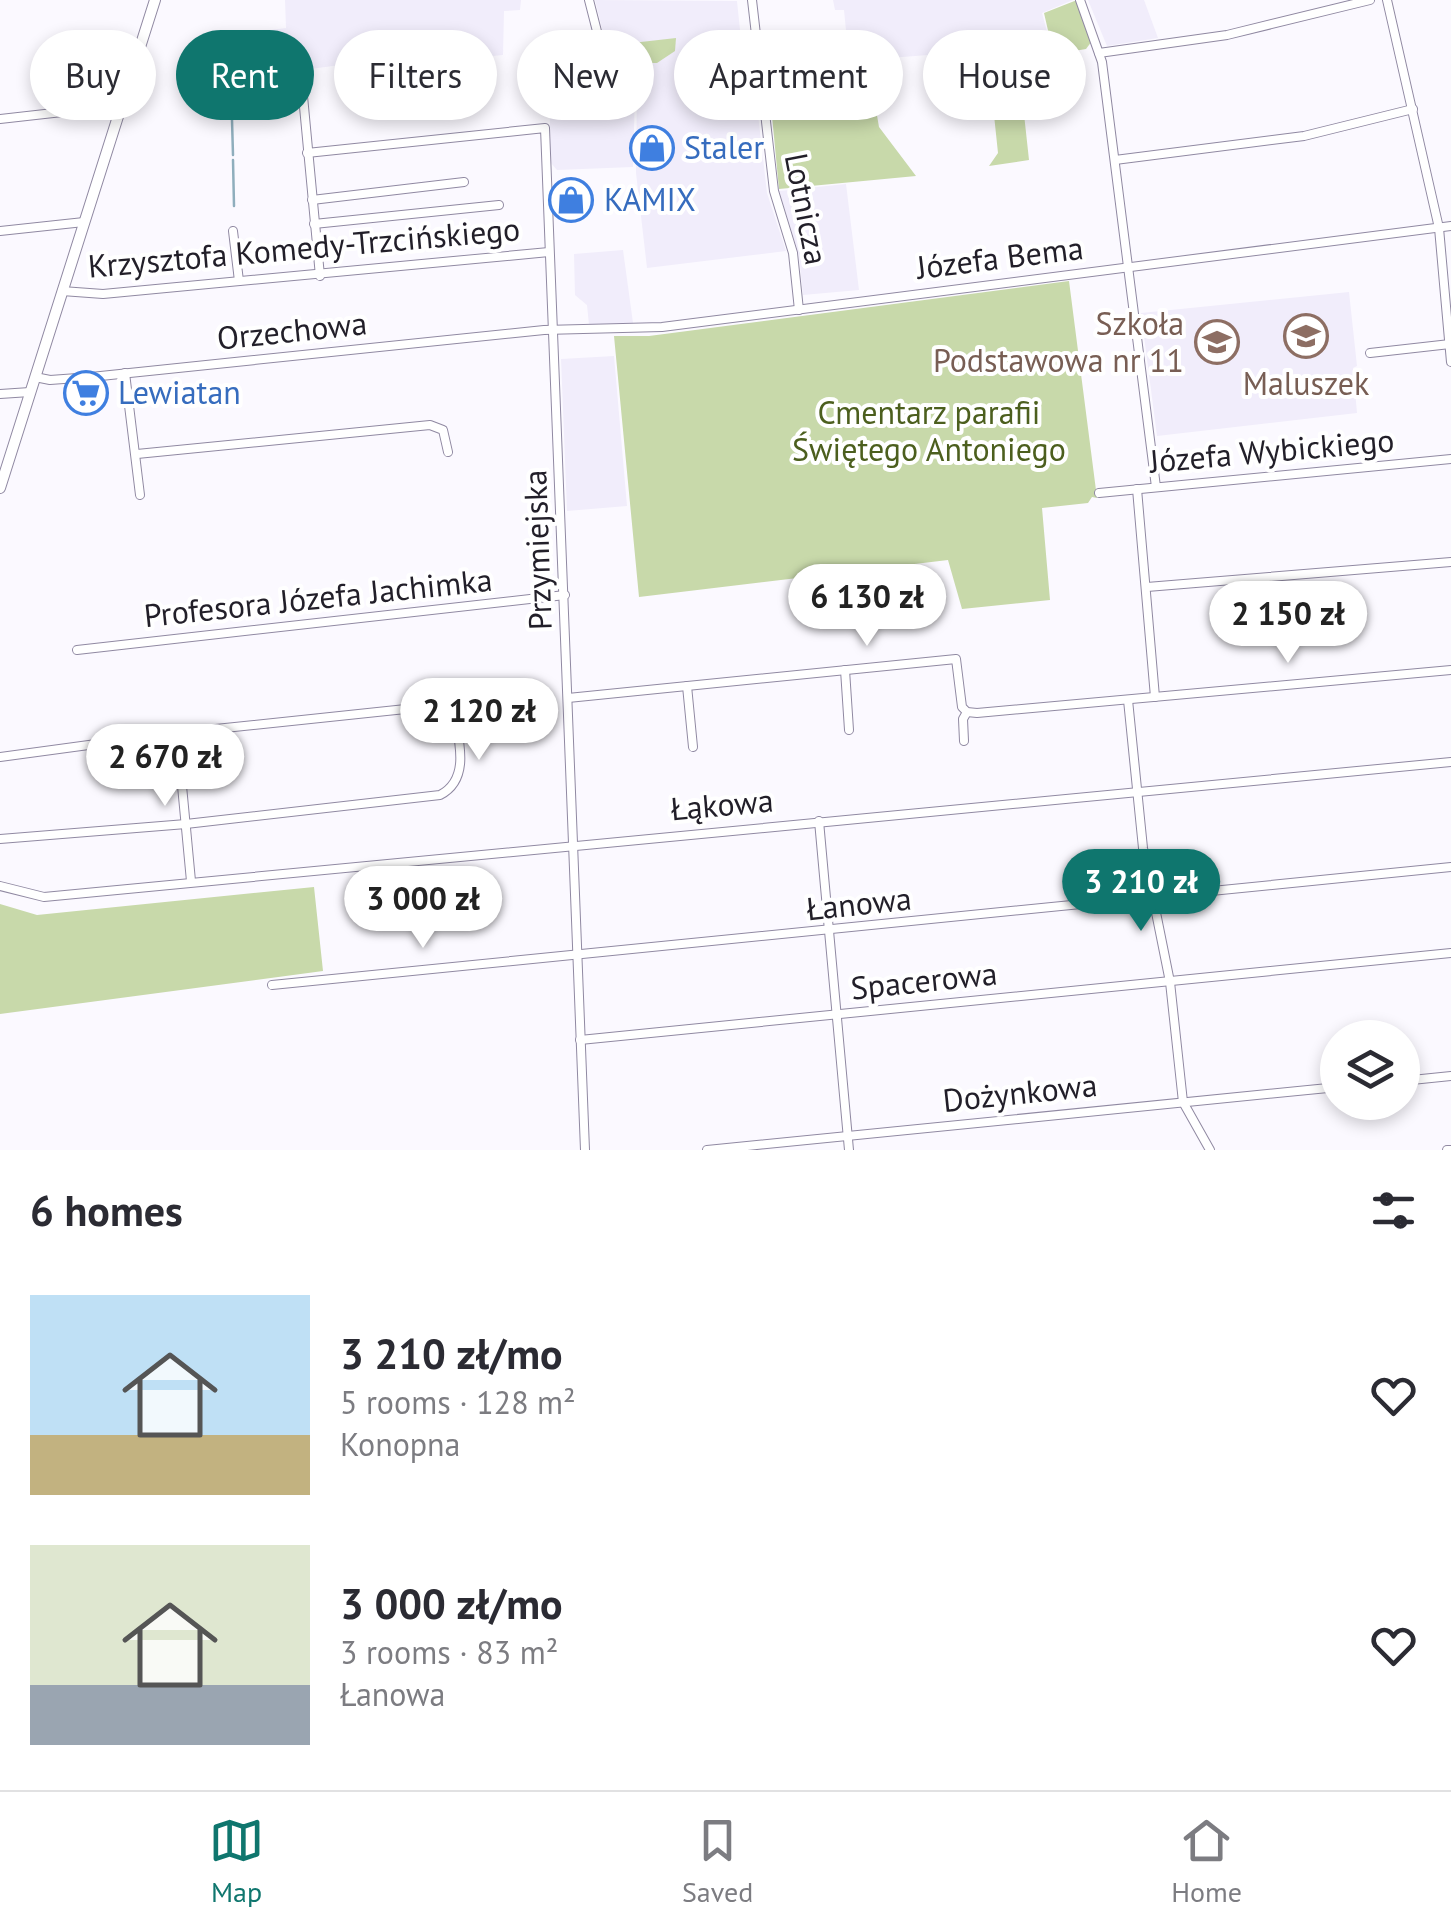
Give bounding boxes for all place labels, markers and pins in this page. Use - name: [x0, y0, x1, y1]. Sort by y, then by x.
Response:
- shop icon: Staler: [629, 125, 675, 171]
- place label: Staler: [684, 126, 764, 168]
- shop icon: KAMIX: [548, 177, 594, 223]
- place label: KAMIX: [604, 178, 696, 220]
- place label: Szkoła Podstawowa nr 11: [933, 302, 1184, 381]
- school or university icon: Maluszek: [1283, 313, 1329, 359]
- school or university icon: Szkoła Podstawowa nr 11: [1194, 319, 1240, 365]
- place label: Maluszek: [1243, 362, 1370, 404]
- supermarket icon: Lewiatan: [63, 370, 109, 416]
- place label: Lewiatan: [118, 371, 241, 413]
- pin: 6 130 zł: [764, 564, 970, 649]
- pin: 2 150 zł: [1185, 581, 1391, 666]
- pin: 2 120 zł: [376, 678, 582, 763]
- pin: 2 670 zł: [62, 724, 268, 809]
- pin: 3 210 zł: [1038, 849, 1244, 934]
- pin: 3 000 zł: [320, 866, 526, 951]

